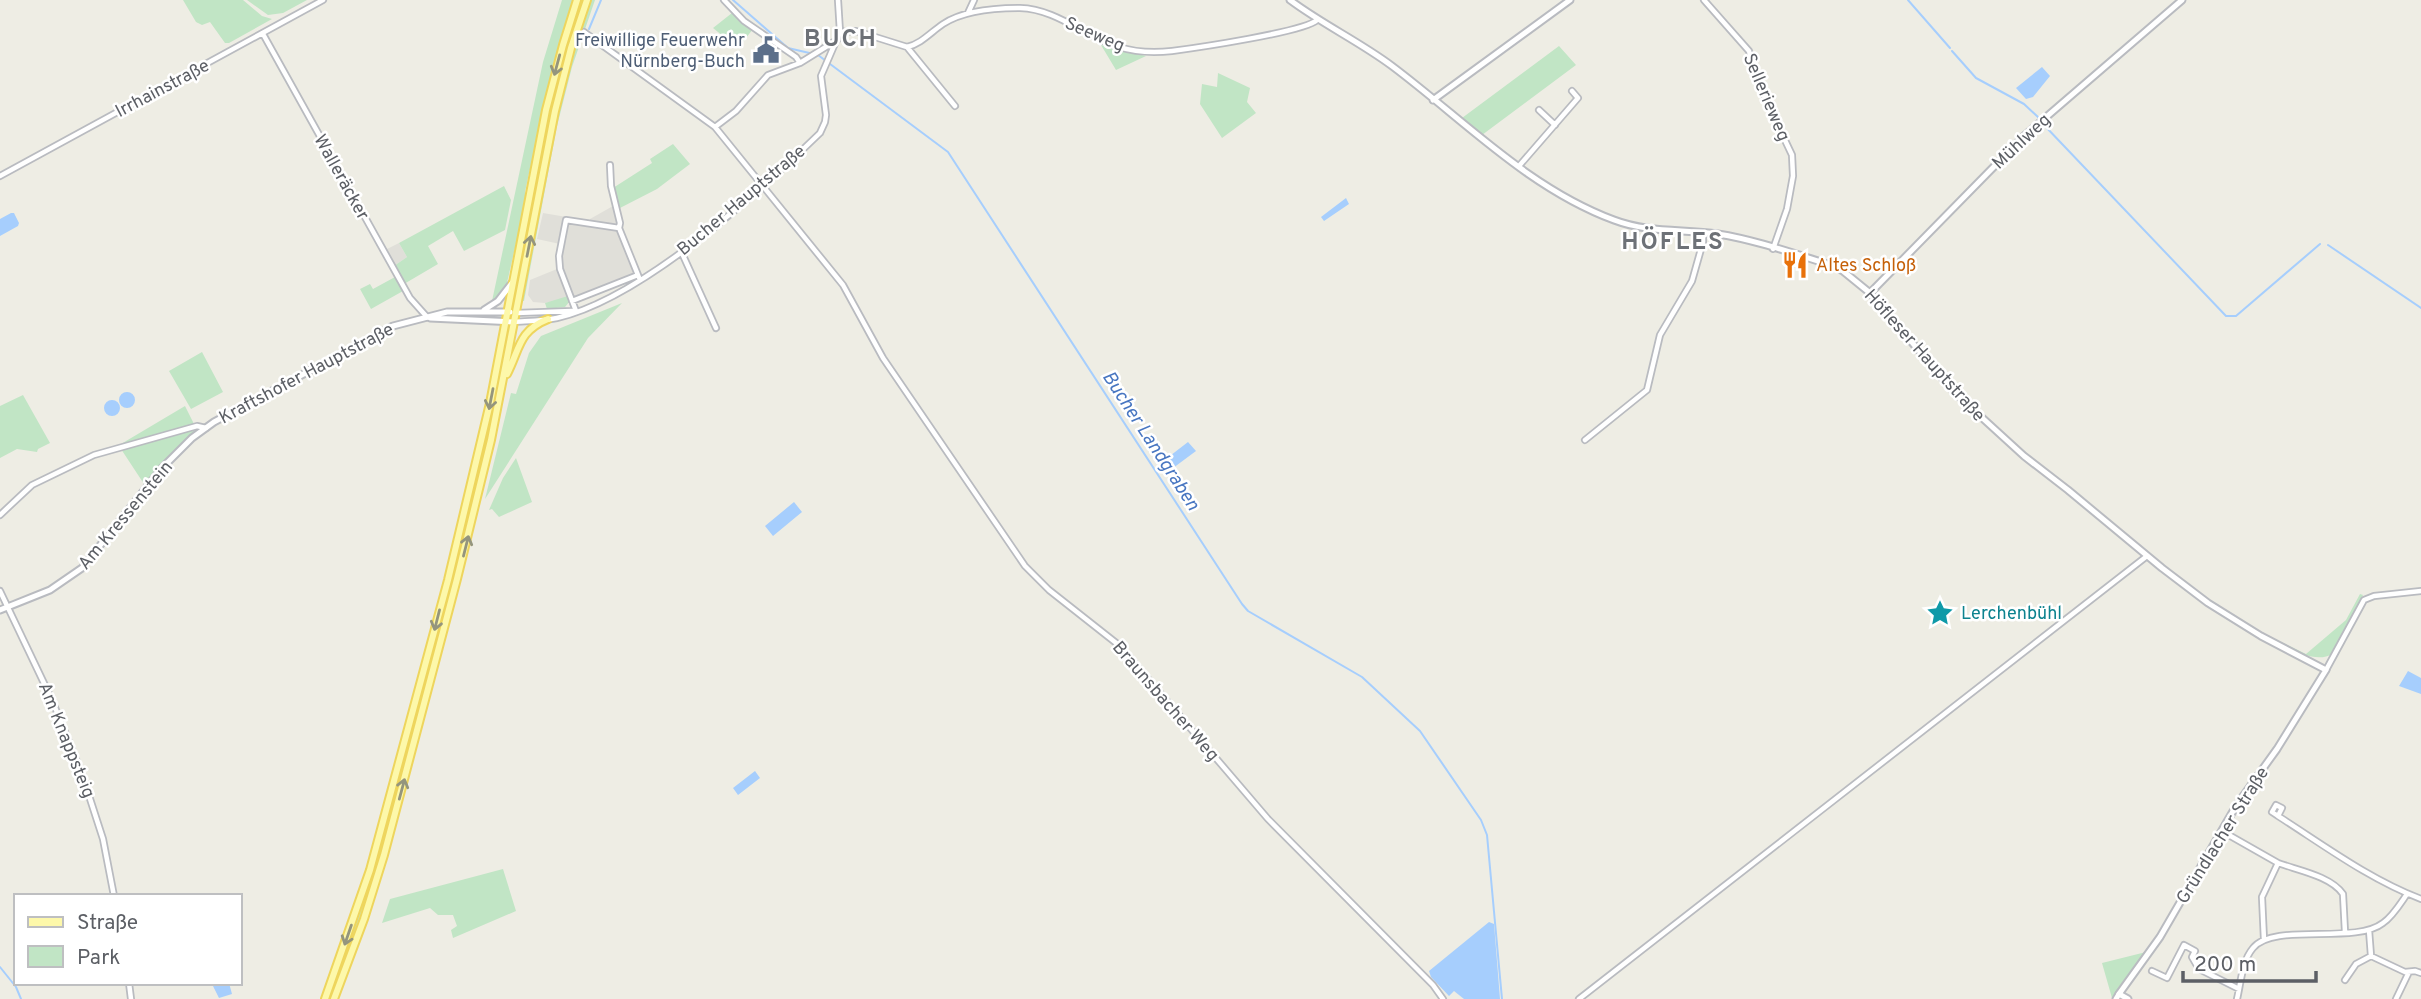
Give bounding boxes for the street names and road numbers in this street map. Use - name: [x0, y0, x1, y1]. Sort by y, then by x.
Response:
- street label: Seeweg: [1061, 13, 1128, 58]
- street label: Sellerieweg: [1737, 50, 1794, 145]
- street label: Irrhainstraße: [112, 55, 214, 124]
- street label: Mühlweg: [1988, 109, 2056, 175]
- street label: Walleräcker: [308, 131, 374, 225]
- street label: Bucher Hauptstraße: [673, 141, 811, 262]
- street label: Höfleser Hauptstraße: [1858, 285, 1989, 427]
- street label: Kraftshofer Hauptstraße: [215, 318, 398, 430]
- street label: Am Kressenstein: [74, 457, 179, 575]
- street label: Braunsbacher Weg: [1106, 637, 1223, 767]
- street label: Am Knappsteig: [32, 679, 99, 802]
- street label: Gründlacher Straße: [2172, 763, 2275, 909]

